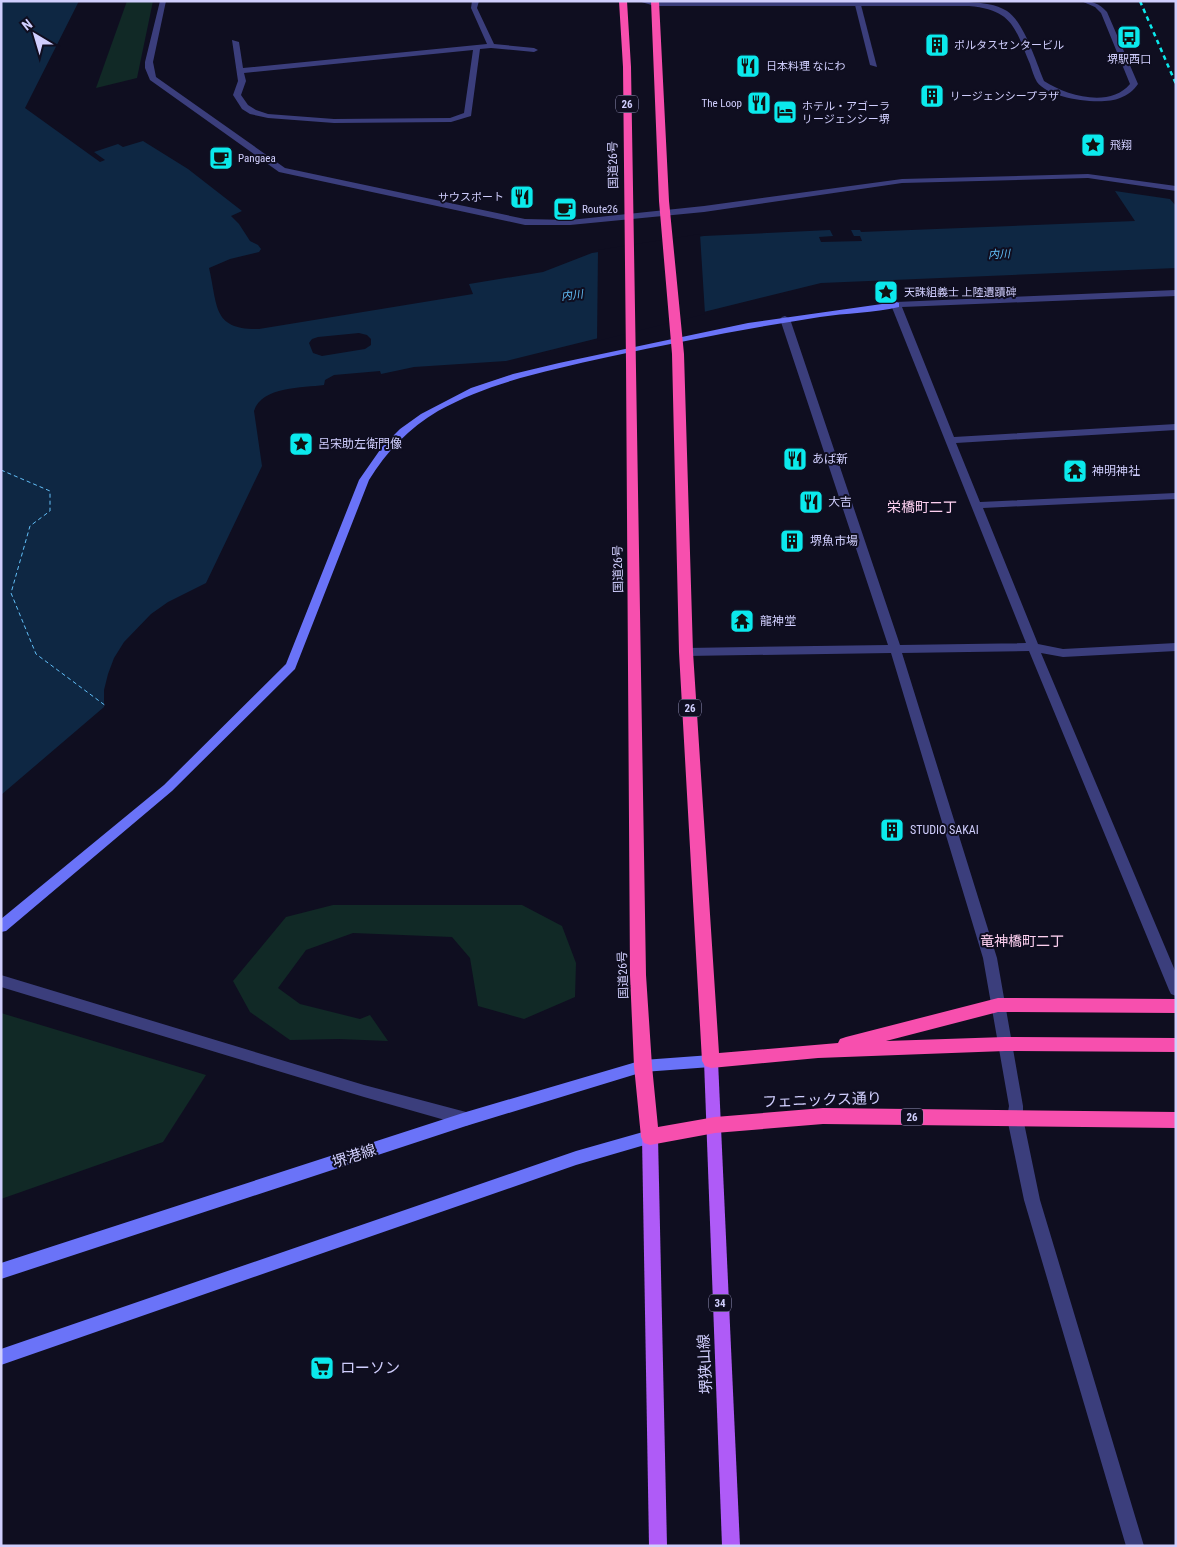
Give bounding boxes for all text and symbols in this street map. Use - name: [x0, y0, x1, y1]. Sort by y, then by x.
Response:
- north arrow: [10, 10, 60, 60]
- text: N: [19, 16, 35, 34]
- bus stop icon: 堺駅西口: [1116, 24, 1142, 50]
- building icon: ポルタスセンタービル: [924, 32, 950, 58]
- place label: ポルタスセンタービル: [954, 39, 1064, 52]
- restaurant icon: 日本料理 なにわ: [735, 53, 761, 79]
- place label: 堺駅西口: [1107, 53, 1151, 66]
- place label: 日本料理 なにわ: [766, 60, 846, 73]
- building icon: リージェンシープラザ: [919, 83, 945, 109]
- restaurant icon: The Loop: [746, 90, 772, 116]
- place label: リージェンシープラザ: [950, 90, 1059, 103]
- road number: 26: [616, 96, 638, 112]
- place label: The Loop: [702, 97, 742, 110]
- hotel icon: ホテル・アゴーラ リージェンシー堺: [772, 99, 798, 125]
- place label: ホテル・アゴーラ リージェンシー堺: [802, 100, 890, 126]
- place icon: 飛翔: [1080, 132, 1106, 158]
- place label: 飛翔: [1110, 139, 1132, 152]
- street label: 国道26号: [606, 141, 620, 189]
- cafe icon: Pangaea: [208, 145, 234, 171]
- place label: Pangaea: [238, 152, 276, 165]
- restaurant icon: サウスポート: [509, 184, 535, 210]
- place label: サウスポート: [438, 191, 504, 204]
- cafe icon: Route26: [552, 196, 578, 222]
- place label: Route26: [582, 203, 618, 216]
- water label: 内川: [988, 247, 1011, 262]
- place icon: 天誅組義士 上陸遺蹟碑: [873, 279, 899, 305]
- place label: 天誅組義士 上陸遺蹟碑: [904, 286, 1017, 299]
- water label: 内川: [560, 288, 585, 303]
- place icon: 呂宋助左衛門像: [288, 431, 314, 457]
- place label: 呂宋助左衛門像: [318, 437, 402, 451]
- restaurant icon: あば新: [782, 446, 808, 472]
- place label: あば新: [812, 452, 848, 466]
- temple icon: 神明神社: [1062, 458, 1088, 484]
- place label: 神明神社: [1092, 464, 1140, 478]
- restaurant icon: 大吉: [798, 489, 824, 515]
- place label: 大吉: [828, 495, 852, 509]
- district label: 栄橋町二丁: [887, 499, 957, 515]
- building icon: 堺魚市場: [779, 528, 805, 554]
- place label: 堺魚市場: [810, 534, 858, 548]
- street label: 国道26号: [611, 545, 625, 593]
- temple icon: 龍神堂: [729, 608, 755, 634]
- place label: 龍神堂: [760, 614, 796, 628]
- road number: 26: [679, 700, 701, 716]
- building icon: STUDIO SAKAI: [879, 817, 905, 843]
- place label: STUDIO SAKAI: [910, 823, 979, 837]
- district label: 竜神橋町二丁: [980, 933, 1064, 949]
- street label: 国道26号: [615, 951, 631, 999]
- street label: フェニックス通り: [762, 1089, 882, 1111]
- road number: 26: [901, 1108, 923, 1126]
- street label: 堺港線: [330, 1140, 378, 1172]
- road number: 34: [709, 1295, 731, 1312]
- street label: 堺狭山線: [694, 1334, 716, 1394]
- supermarket icon: ローソン: [309, 1355, 335, 1381]
- place label: ローソン: [340, 1359, 400, 1377]

